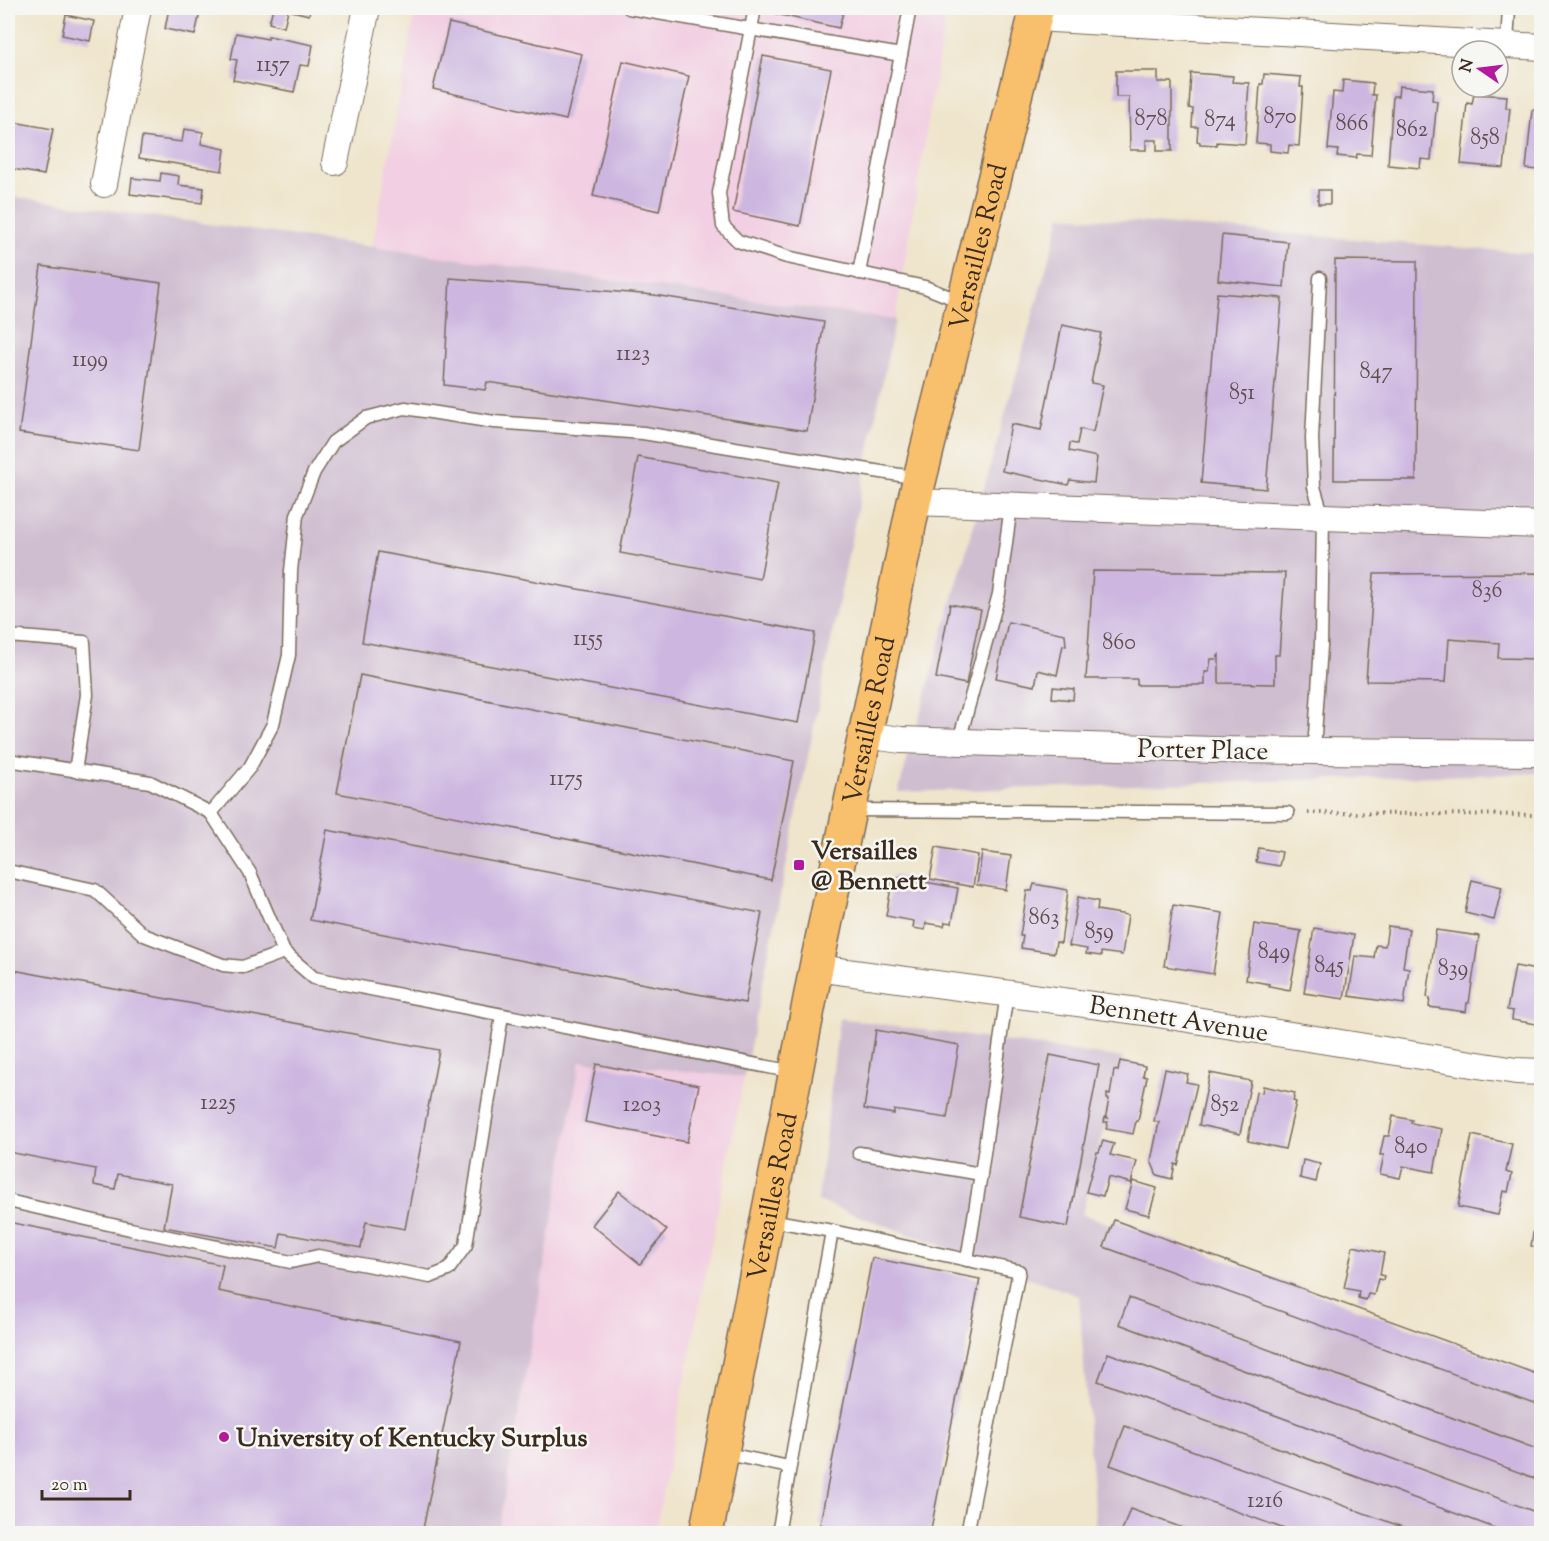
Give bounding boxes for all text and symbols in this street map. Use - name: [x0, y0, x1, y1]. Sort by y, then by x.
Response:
- north arrow: [1450, 39, 1510, 99]
- house number: 1157: [256, 50, 290, 82]
- text: N: [1455, 57, 1481, 75]
- house number: 870: [1263, 102, 1297, 134]
- house number: 878: [1134, 104, 1168, 136]
- house number: 874: [1204, 105, 1236, 137]
- house number: 866: [1336, 109, 1368, 141]
- house number: 862: [1396, 115, 1428, 147]
- house number: 858: [1470, 123, 1500, 155]
- street label: Versailles Road: [941, 160, 1019, 334]
- house number: 1123: [616, 339, 650, 371]
- house number: 1199: [72, 345, 108, 377]
- house number: 847: [1360, 357, 1392, 389]
- house number: 851: [1229, 378, 1256, 410]
- house number: 836: [1472, 576, 1502, 608]
- house number: 1155: [573, 624, 604, 656]
- house number: 860: [1102, 628, 1136, 660]
- street label: Versailles Road: [835, 633, 906, 808]
- street label: Porter Place: [1137, 732, 1269, 771]
- house number: 1175: [549, 764, 583, 796]
- place label: Versailles @ Bennett: [811, 834, 927, 901]
- marker: Versailles @ Bennett: [792, 858, 806, 872]
- house number: 863: [1029, 903, 1059, 935]
- house number: 859: [1084, 917, 1114, 949]
- house number: 849: [1258, 937, 1290, 969]
- house number: 845: [1314, 951, 1344, 983]
- house number: 839: [1438, 954, 1468, 986]
- street label: Bennett Avenue: [1086, 988, 1271, 1053]
- house number: 1225: [200, 1088, 236, 1120]
- house number: 1203: [623, 1090, 661, 1122]
- house number: 852: [1211, 1090, 1239, 1122]
- street label: Versailles Road: [740, 1109, 809, 1284]
- house number: 840: [1394, 1132, 1428, 1164]
- place label: University of Kentucky Surplus: [236, 1421, 587, 1458]
- marker: University of Kentucky Surplus: [217, 1430, 231, 1444]
- scale bar: [42, 1463, 130, 1501]
- text: 20 m: [51, 1473, 88, 1499]
- house number: 1216: [1247, 1486, 1283, 1518]

